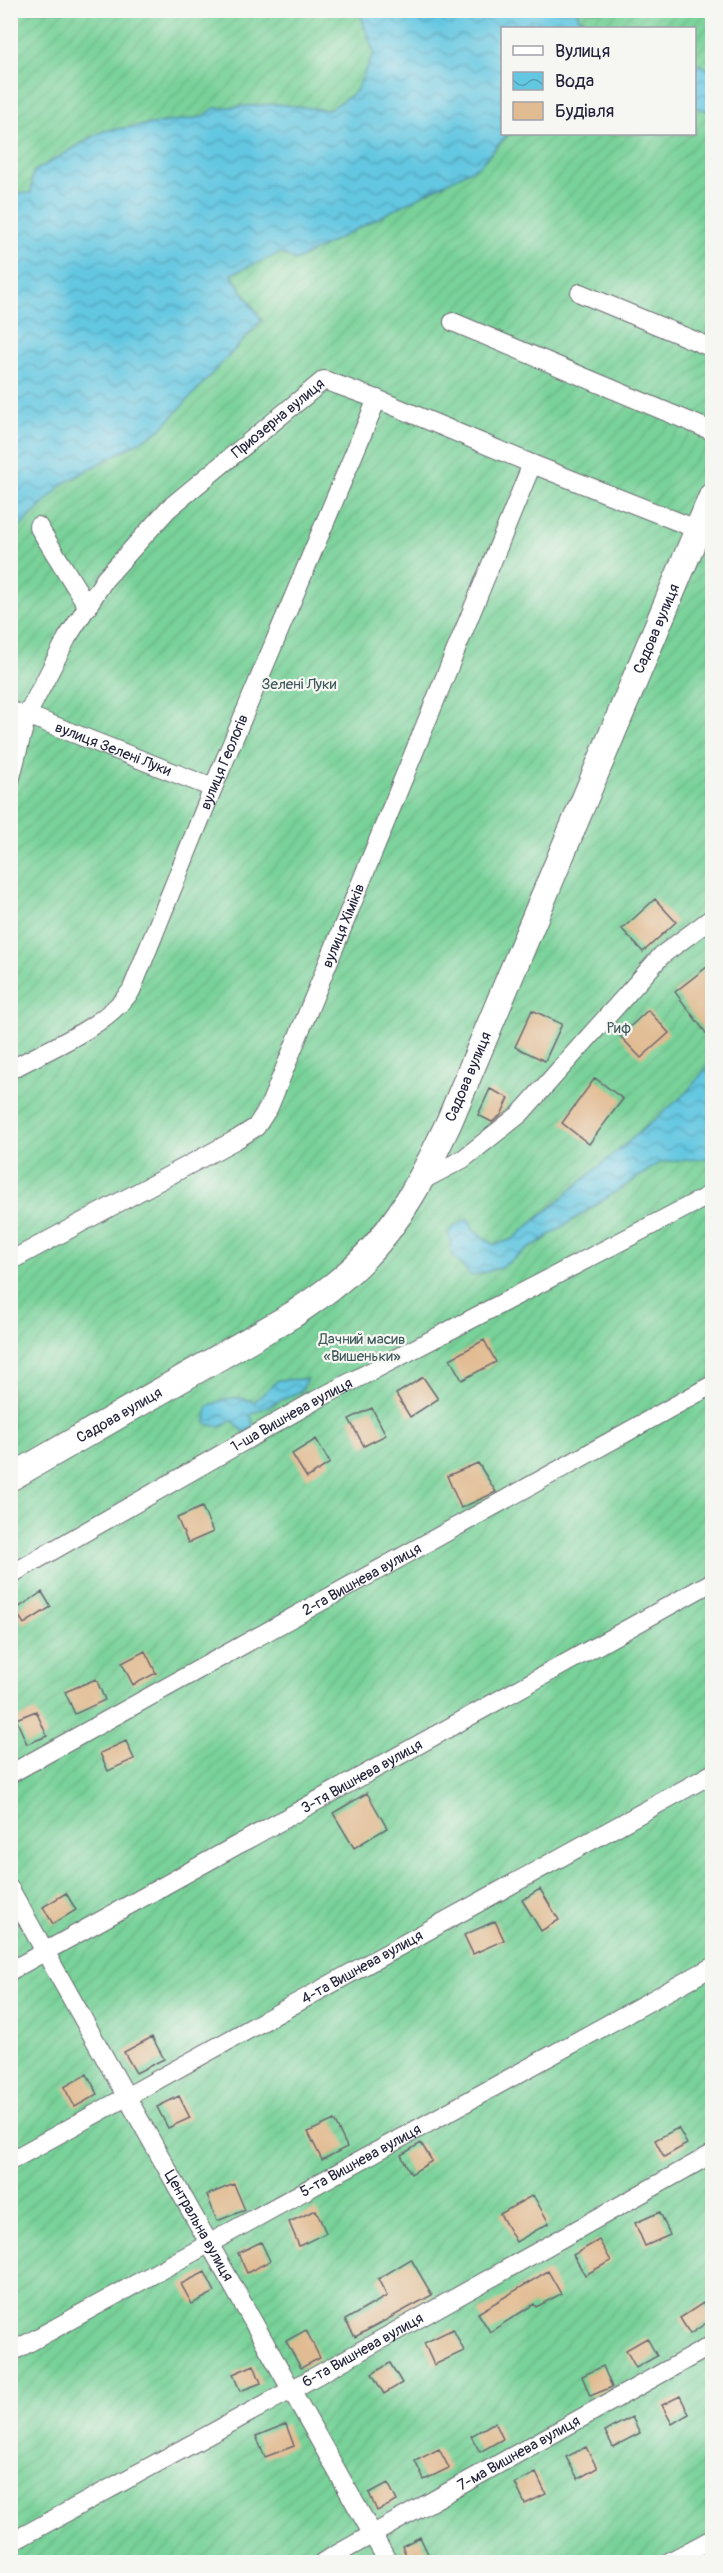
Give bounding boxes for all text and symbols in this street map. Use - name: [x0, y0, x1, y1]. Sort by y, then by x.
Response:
- legend: [501, 27, 696, 135]
- text: Вулиця: [555, 40, 610, 63]
- text: Вода: [555, 70, 594, 93]
- text: Будівля: [555, 100, 614, 123]
- street label: Приозерна вулиця: [228, 374, 329, 462]
- street label: Садова вулиця: [629, 581, 684, 677]
- park label: Зелені Луки: [262, 675, 337, 694]
- street label: вулиця Геологів: [196, 711, 253, 813]
- street label: вулиця Зелені Луки: [52, 718, 174, 781]
- street label: вулиця Хіміків: [318, 881, 369, 971]
- park label: Риф: [607, 1019, 631, 1038]
- street label: Садова вулиця: [441, 1029, 496, 1125]
- park label: Дачний масив «Вишеньки»: [318, 1330, 405, 1366]
- street label: 1-ша Вишнева вулиця: [228, 1374, 356, 1457]
- street label: Садова вулиця: [73, 1383, 166, 1448]
- street label: 2-га Вишнева вулиця: [299, 1539, 425, 1620]
- street label: 3-тя Вишнева вулиця: [298, 1735, 426, 1818]
- street label: 4-та Вишнева вулиця: [298, 1926, 426, 2009]
- street label: 5-та Вишнева вулиця: [297, 2120, 425, 2202]
- street label: Центральна вулиця: [160, 2167, 237, 2285]
- street label: 6-та Вишнева вулиця: [299, 2309, 427, 2392]
- street label: 7-ма Вишнева вулиця: [454, 2411, 584, 2495]

